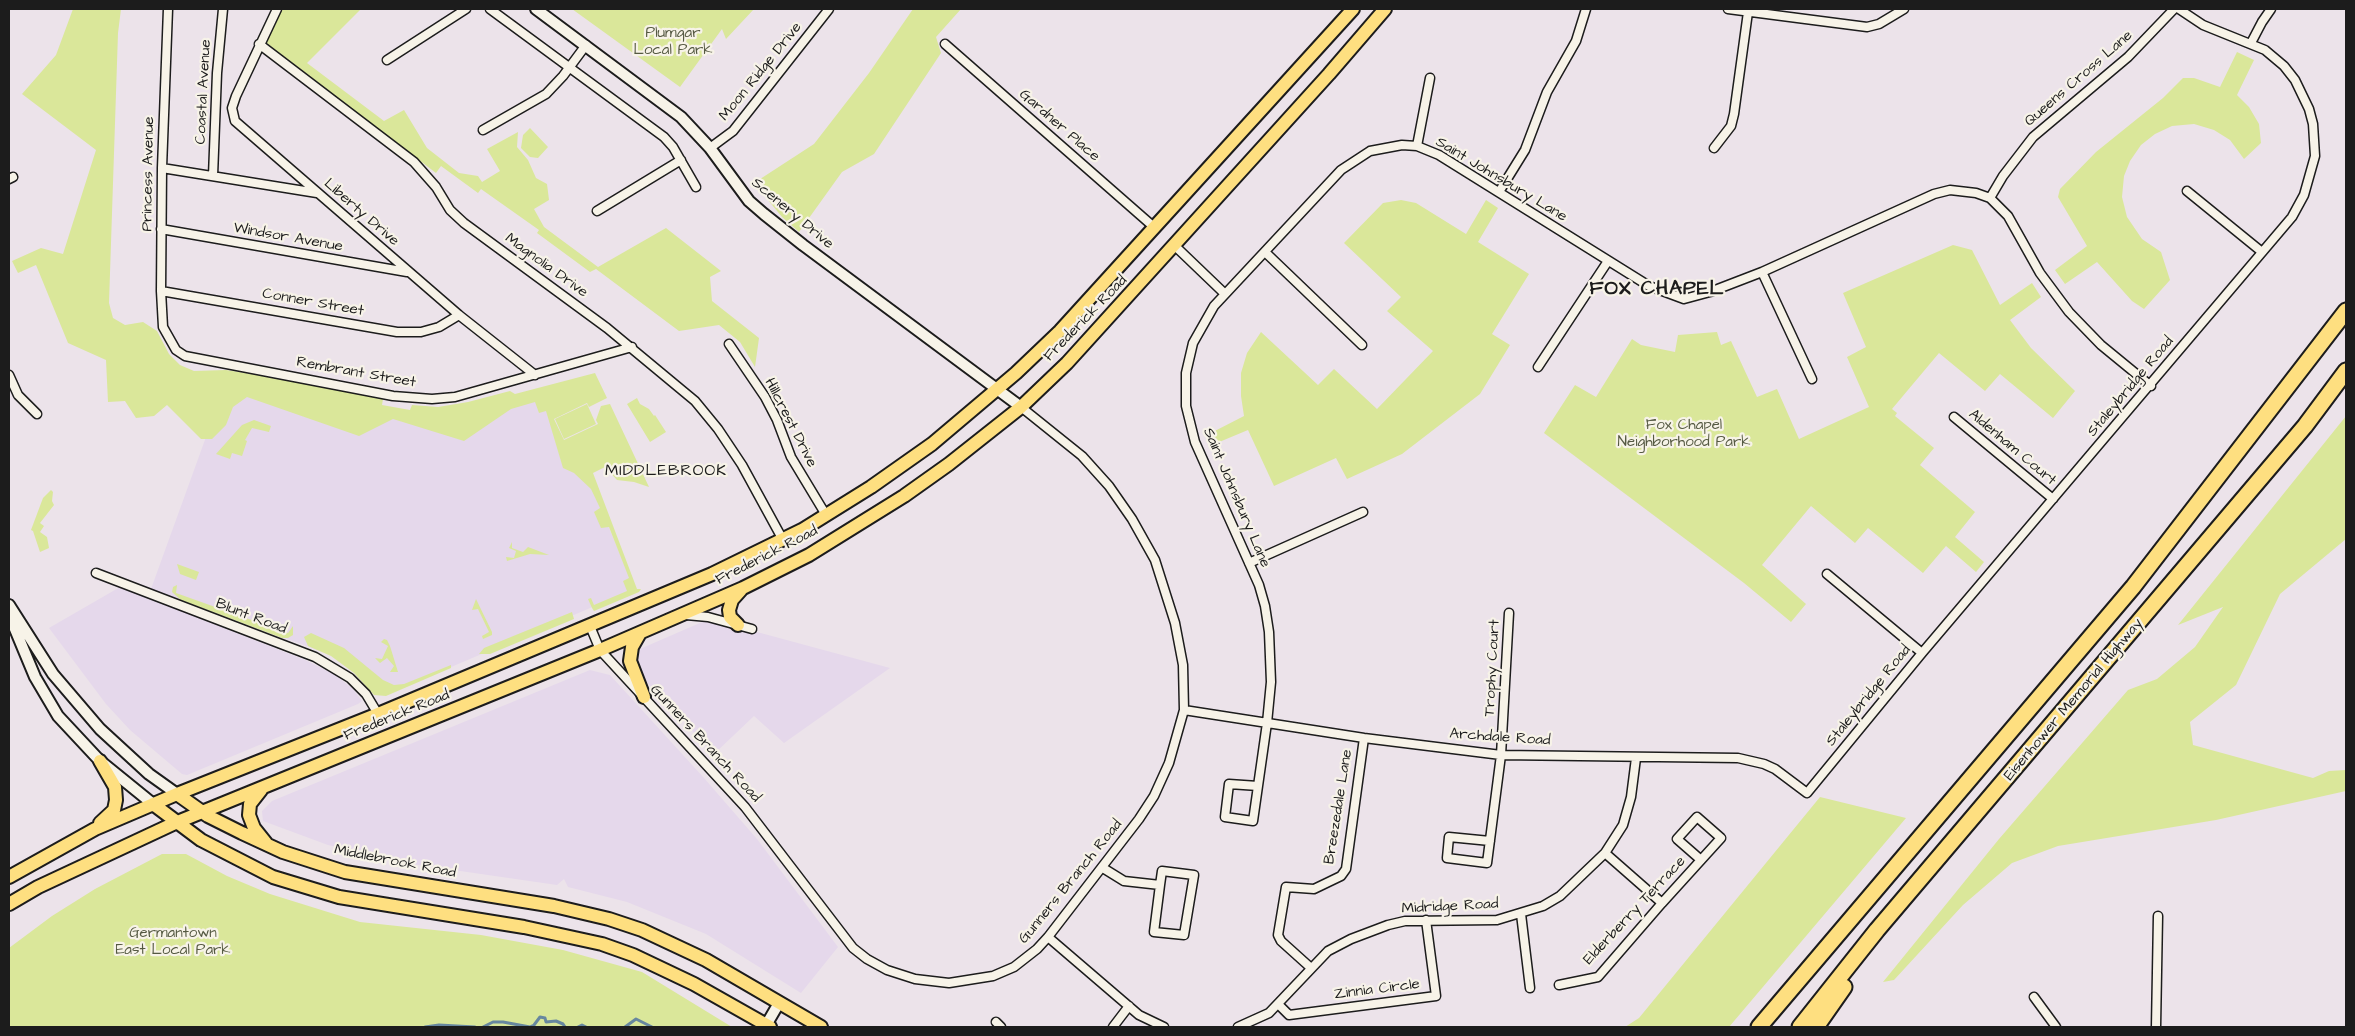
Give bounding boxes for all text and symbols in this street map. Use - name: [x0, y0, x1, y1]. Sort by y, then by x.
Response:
- street label: Moon Ridge Drive: [716, 19, 806, 125]
- park label: Plumgar Local Park: [634, 25, 712, 60]
- street label: Queens Cross Lane: [2021, 27, 2137, 131]
- street label: Coastal Avenue: [192, 39, 216, 145]
- street label: Gardner Place: [1015, 86, 1103, 166]
- street label: Princess Avenue: [139, 116, 159, 232]
- street label: Saint Johnsbury Lane: [1432, 134, 1570, 226]
- street label: Scenery Drive: [747, 174, 837, 254]
- street label: Liberty Drive: [320, 175, 402, 251]
- street label: Windsor Avenue: [232, 220, 344, 256]
- street label: Magnolia Drive: [501, 230, 591, 302]
- street label: Frederick Road: [1041, 272, 1131, 366]
- district label: FOX CHAPEL: [1588, 278, 1726, 302]
- street label: Conner Street: [261, 285, 365, 321]
- street label: Staleybridge Road: [2084, 333, 2178, 441]
- street label: Rembrant Street: [295, 354, 417, 392]
- street label: Hillcrest Drive: [760, 375, 820, 471]
- street label: Aldenham Court: [1964, 406, 2060, 490]
- park label: Fox Chapel Neighborhood Park: [1618, 417, 1750, 452]
- street label: Saint Johnsbury Lane: [1198, 425, 1274, 571]
- district label: MIDDLEBROOK: [604, 462, 728, 482]
- street label: Frederick Road: [713, 522, 821, 590]
- street label: Blunt Road: [213, 595, 289, 639]
- street label: Eisenhower Memorial Highway: [2001, 615, 2147, 785]
- street label: Trophy Court: [1481, 619, 1505, 717]
- street label: Staleybridge Road: [1823, 642, 1915, 750]
- street label: Gunners Branch Road: [646, 681, 764, 807]
- street label: Frederick Road: [342, 687, 452, 745]
- street label: Archdale Road: [1449, 725, 1551, 751]
- street label: Breezedale Lane: [1321, 748, 1357, 866]
- street label: Gunners Branch Road: [1015, 816, 1127, 948]
- street label: Middlebrook Road: [333, 841, 457, 883]
- street label: Elderberry Terrace: [1580, 853, 1690, 969]
- street label: Midridge Road: [1401, 895, 1499, 919]
- park label: Germantown East Local Park: [115, 925, 231, 960]
- street label: Zinnia Circle: [1333, 976, 1421, 1004]

